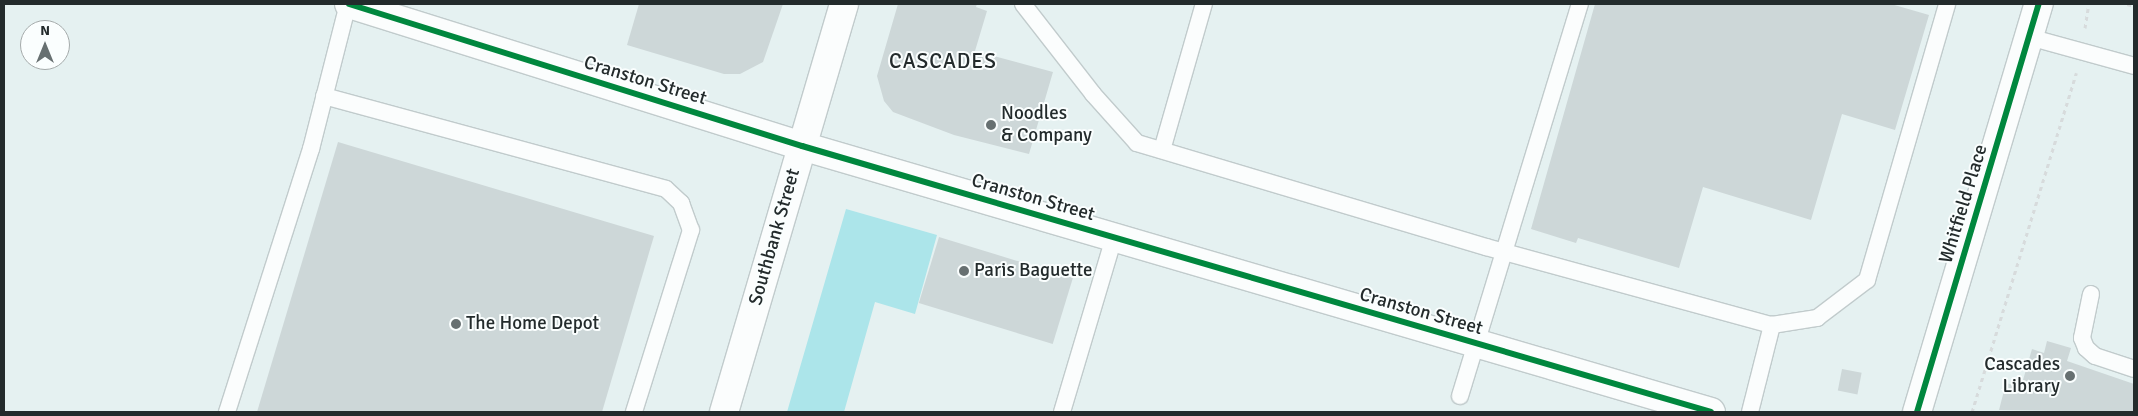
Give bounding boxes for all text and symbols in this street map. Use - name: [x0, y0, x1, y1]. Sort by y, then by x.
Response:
- north arrow: [20, 20, 70, 70]
- text: N: [40, 22, 50, 39]
- district label: CASCADES: [888, 48, 998, 74]
- street label: Cranston Street: [581, 52, 709, 110]
- place label: Noodles & Company: [1001, 103, 1092, 147]
- marker: Noodles & Company: [985, 119, 997, 131]
- street label: Whitfield Place: [1935, 142, 1993, 266]
- street label: Southbank Street: [745, 166, 805, 308]
- street label: Cranston Street: [969, 170, 1097, 226]
- place label: Paris Baguette: [974, 260, 1093, 282]
- marker: Paris Baguette: [958, 265, 970, 277]
- street label: Cranston Street: [1357, 284, 1485, 340]
- place label: The Home Depot: [466, 313, 599, 335]
- marker: The Home Depot: [450, 318, 462, 330]
- place label: Cascades Library: [1984, 354, 2060, 398]
- marker: Cascades Library: [2064, 370, 2076, 382]

